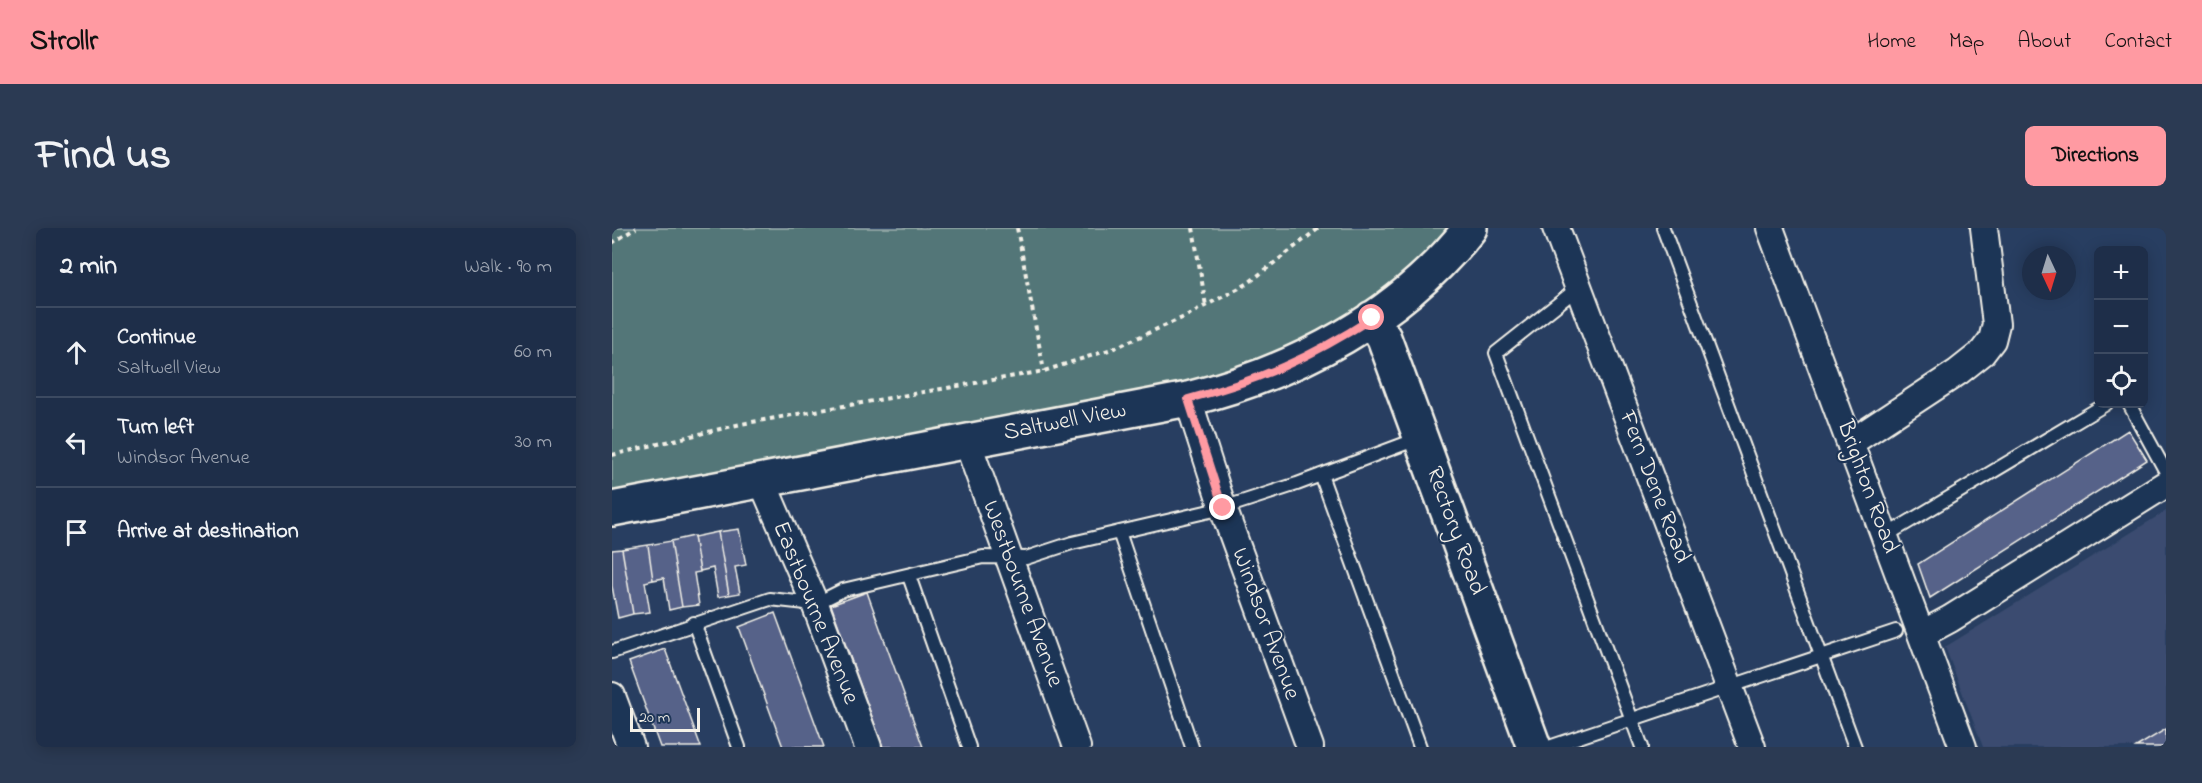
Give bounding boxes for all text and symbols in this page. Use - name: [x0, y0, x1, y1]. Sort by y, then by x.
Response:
- text: Strollr: [30, 22, 98, 63]
- text: Home: [1867, 27, 1916, 57]
- text: Map: [1949, 27, 1984, 57]
- text: About: [2017, 27, 2071, 57]
- text: Contact: [2104, 27, 2172, 57]
- text: Find us: [36, 126, 171, 187]
- button: Directions: [2025, 126, 2166, 186]
- north arrow: [2022, 246, 2076, 300]
- map controls: [2094, 246, 2148, 408]
- button: +: [2094, 246, 2148, 300]
- text: 2 min: [60, 248, 117, 286]
- text: Walk · 90 m: [464, 253, 552, 282]
- button: −: [2094, 300, 2148, 354]
- route start: [1358, 304, 1384, 330]
- text: Continue: [117, 322, 196, 354]
- icon: ahead: [60, 336, 93, 369]
- text: 60 m: [514, 338, 552, 367]
- text: Saltwell View: [117, 354, 221, 383]
- button: locate: [2094, 354, 2148, 408]
- street label: Saltwell View: [1001, 393, 1129, 451]
- street label: Fern Dene Road: [1609, 405, 1699, 569]
- text: Turn left: [117, 412, 194, 444]
- street label: Brighton Road: [1826, 414, 1908, 559]
- icon: left: [60, 426, 93, 459]
- text: 30 m: [515, 428, 552, 457]
- text: Windsor Avenue: [117, 444, 250, 473]
- street label: Rectory Road: [1415, 462, 1495, 601]
- route end: [1209, 494, 1235, 520]
- street label: Westbourne Avenue: [972, 496, 1072, 692]
- icon: arrive: [60, 516, 93, 549]
- text: Arrive at destination: [117, 516, 299, 548]
- street label: Eastbourne Avenue: [762, 516, 868, 710]
- street label: Windsor Avenue: [1221, 543, 1309, 705]
- scale bar: [630, 705, 700, 732]
- text: 20 m: [639, 706, 670, 730]

